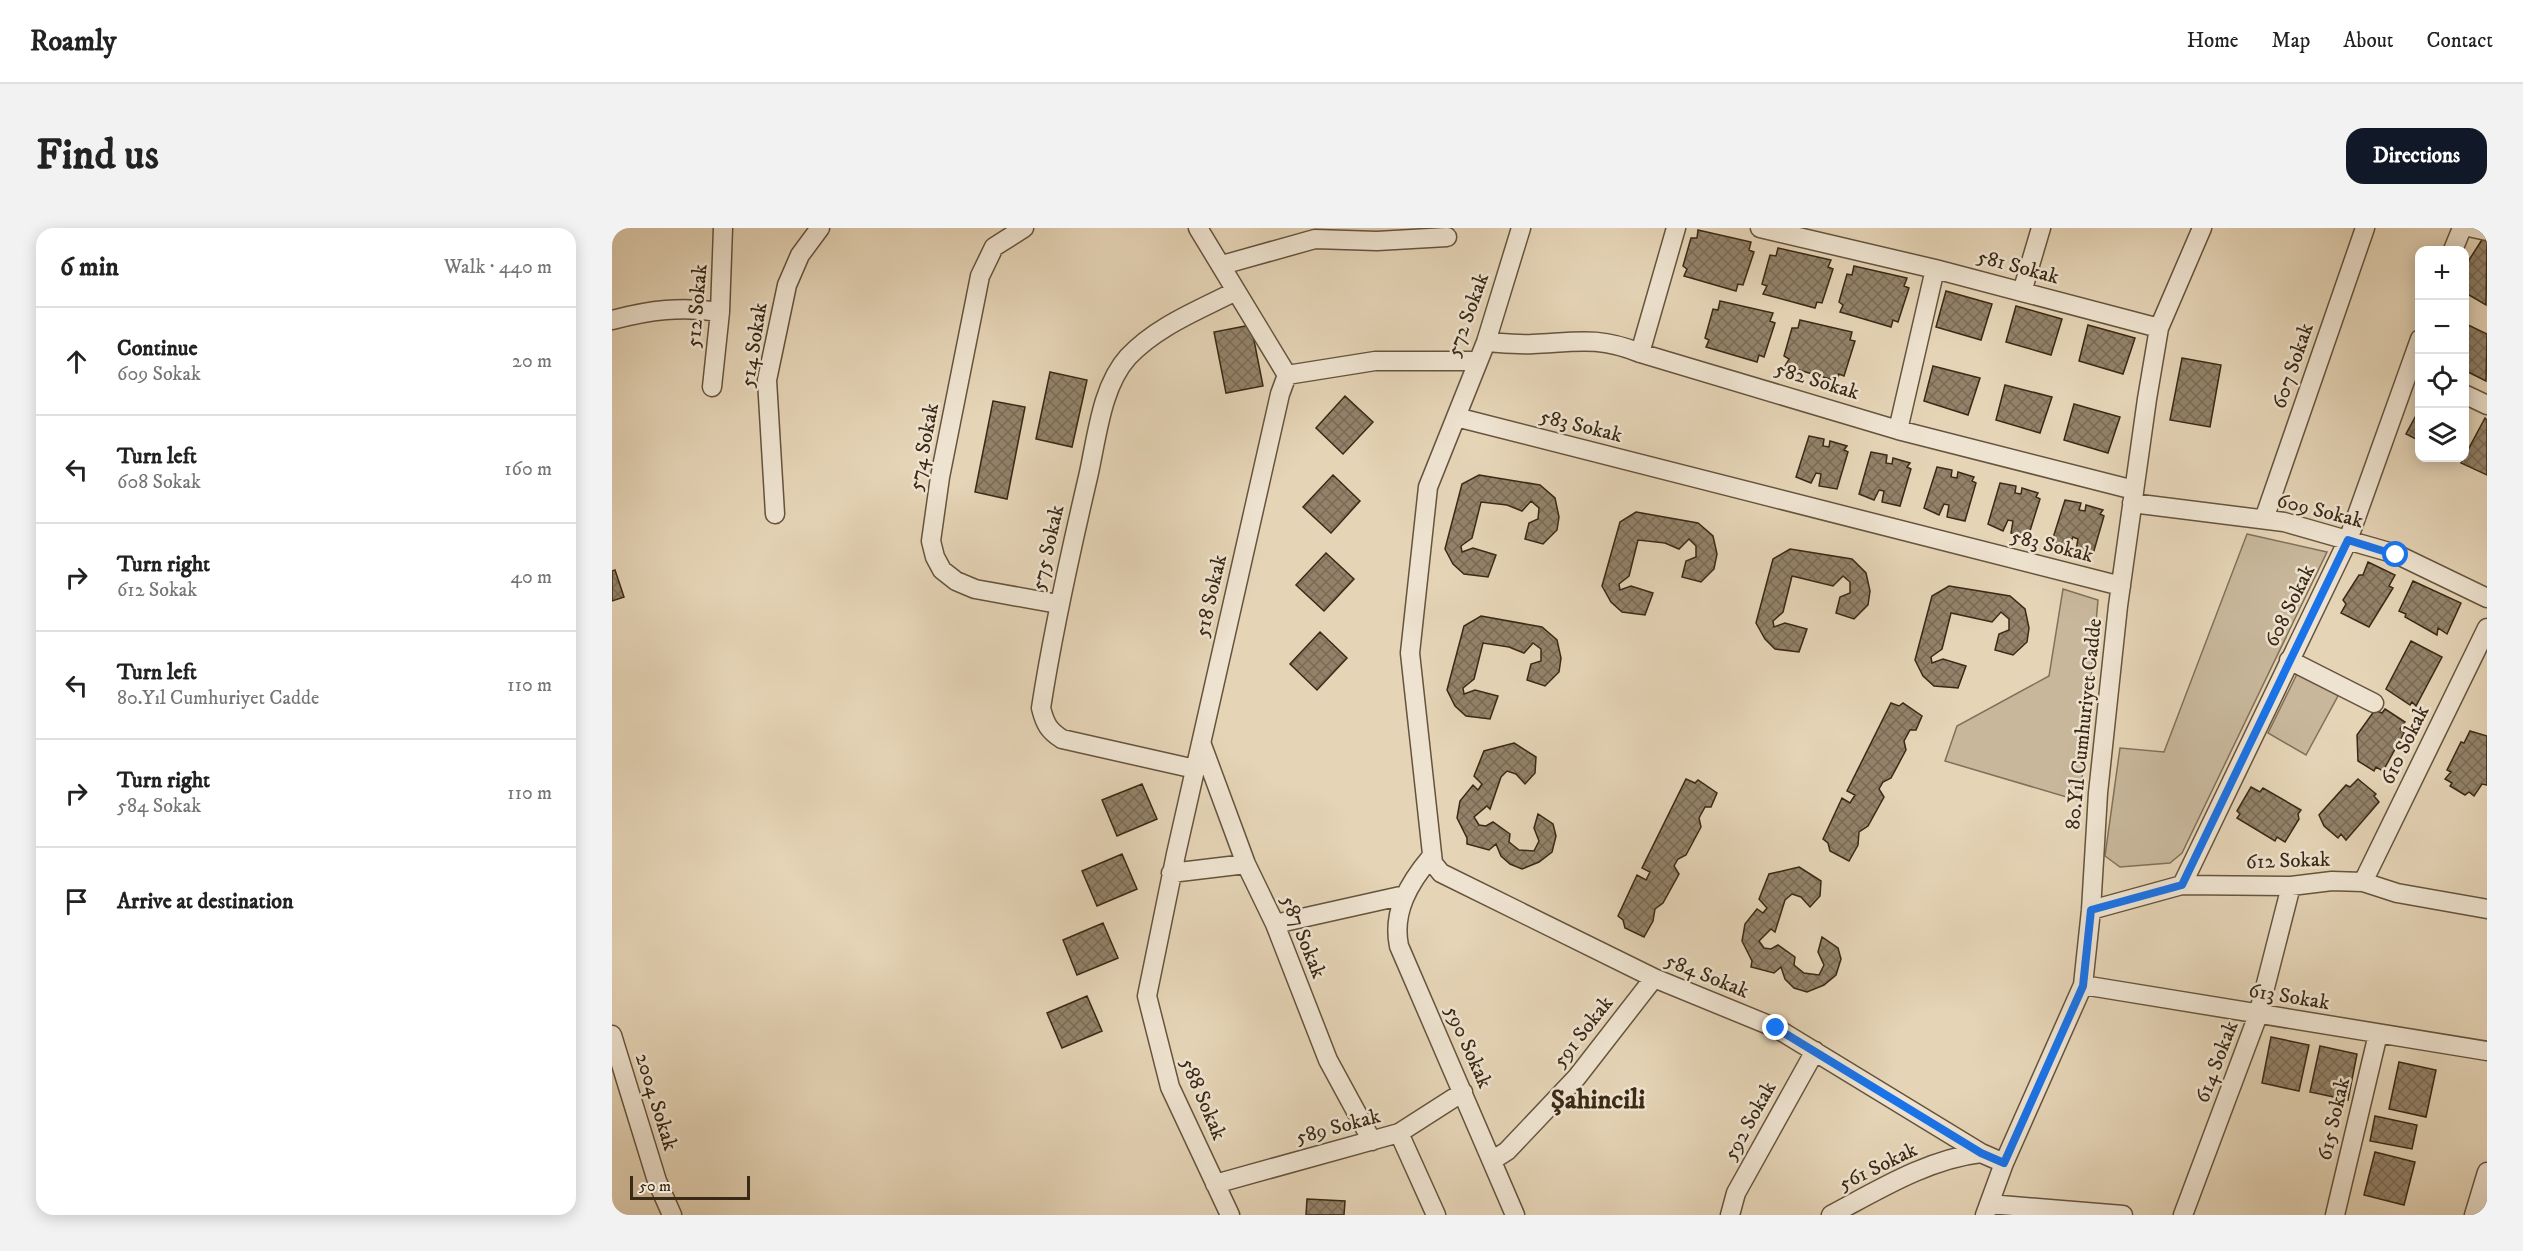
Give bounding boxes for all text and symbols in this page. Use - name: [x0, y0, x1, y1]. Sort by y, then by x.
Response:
- text: Roamly: [30, 24, 116, 59]
- text: Home: [2187, 28, 2239, 54]
- text: Map: [2272, 28, 2310, 54]
- text: About: [2343, 28, 2394, 54]
- text: Contact: [2427, 28, 2493, 54]
- button: Directions: [2346, 128, 2487, 184]
- text: Find us: [36, 130, 159, 182]
- street label: 581 Sokak: [1974, 244, 2062, 291]
- map controls: [2415, 246, 2469, 462]
- button: +: [2415, 246, 2469, 300]
- text: 6 min: [60, 251, 119, 284]
- text: Walk · 440 m: [444, 255, 552, 280]
- street label: 512 Sokak: [680, 263, 714, 349]
- street label: 572 Sokak: [1441, 269, 1495, 360]
- street label: 514 Sokak: [734, 300, 774, 389]
- button: −: [2415, 300, 2469, 354]
- street label: 607 Sokak: [2266, 319, 2320, 412]
- text: Continue: [117, 335, 198, 362]
- icon: ahead: [60, 345, 93, 378]
- text: 20 m: [512, 349, 552, 374]
- button: locate: [2415, 354, 2469, 408]
- street label: 582 Sokak: [1772, 356, 1863, 406]
- text: 609 Sokak: [117, 362, 201, 387]
- street label: 574 Sokak: [903, 400, 945, 493]
- street label: 583 Sokak: [1537, 403, 1626, 449]
- button: layers: [2415, 408, 2469, 462]
- text: Turn left: [117, 443, 197, 470]
- icon: left: [60, 453, 93, 486]
- text: 160 m: [504, 457, 552, 482]
- text: 608 Sokak: [117, 470, 201, 495]
- street label: 609 Sokak: [2274, 488, 2366, 534]
- street label: 575 Sokak: [1026, 502, 1071, 593]
- street label: 583 Sokak: [2008, 523, 2097, 569]
- route start: [2382, 541, 2408, 567]
- text: Turn right: [117, 551, 210, 578]
- street label: 518 Sokak: [1189, 552, 1233, 640]
- street label: 608 Sokak: [2259, 560, 2321, 651]
- icon: right: [60, 561, 93, 594]
- text: 40 m: [510, 565, 552, 590]
- text: 612 Sokak: [117, 578, 197, 603]
- street label: 80.Yıl Cumhuriyet Cadde: [2060, 617, 2108, 831]
- text: Turn left: [117, 659, 197, 686]
- icon: left: [60, 669, 93, 702]
- text: 110 m: [507, 673, 552, 698]
- text: 80.Yıl Cumhuriyet Cadde: [117, 686, 319, 711]
- street label: 610 Sokak: [2375, 701, 2436, 789]
- text: Turn right: [117, 767, 210, 794]
- icon: right: [60, 777, 93, 810]
- text: 110 m: [507, 781, 552, 806]
- text: 584 Sokak: [117, 794, 201, 819]
- street label: 612 Sokak: [2245, 847, 2331, 875]
- icon: arrive: [60, 885, 93, 918]
- text: Arrive at destination: [117, 888, 294, 915]
- street label: 587 Sokak: [1275, 892, 1332, 983]
- street label: 584 Sokak: [1661, 947, 1753, 1005]
- street label: 613 Sokak: [2247, 978, 2332, 1016]
- street label: 591 Sokak: [1547, 990, 1619, 1073]
- street label: 590 Sokak: [1438, 1002, 1498, 1093]
- route end: [1762, 1014, 1788, 1040]
- street label: 614 Sokak: [2189, 1017, 2245, 1107]
- street label: 2004 Sokak: [629, 1050, 683, 1154]
- street label: 588 Sokak: [1174, 1054, 1232, 1145]
- street label: 615 Sokak: [2312, 1074, 2356, 1163]
- street label: 592 Sokak: [1718, 1076, 1783, 1165]
- district label: Şahincili: [1551, 1083, 1645, 1117]
- street label: 589 Sokak: [1293, 1103, 1384, 1151]
- street label: 561 Sokak: [1834, 1137, 1922, 1197]
- scale bar: [630, 1173, 750, 1200]
- text: 50 m: [639, 1176, 671, 1196]

